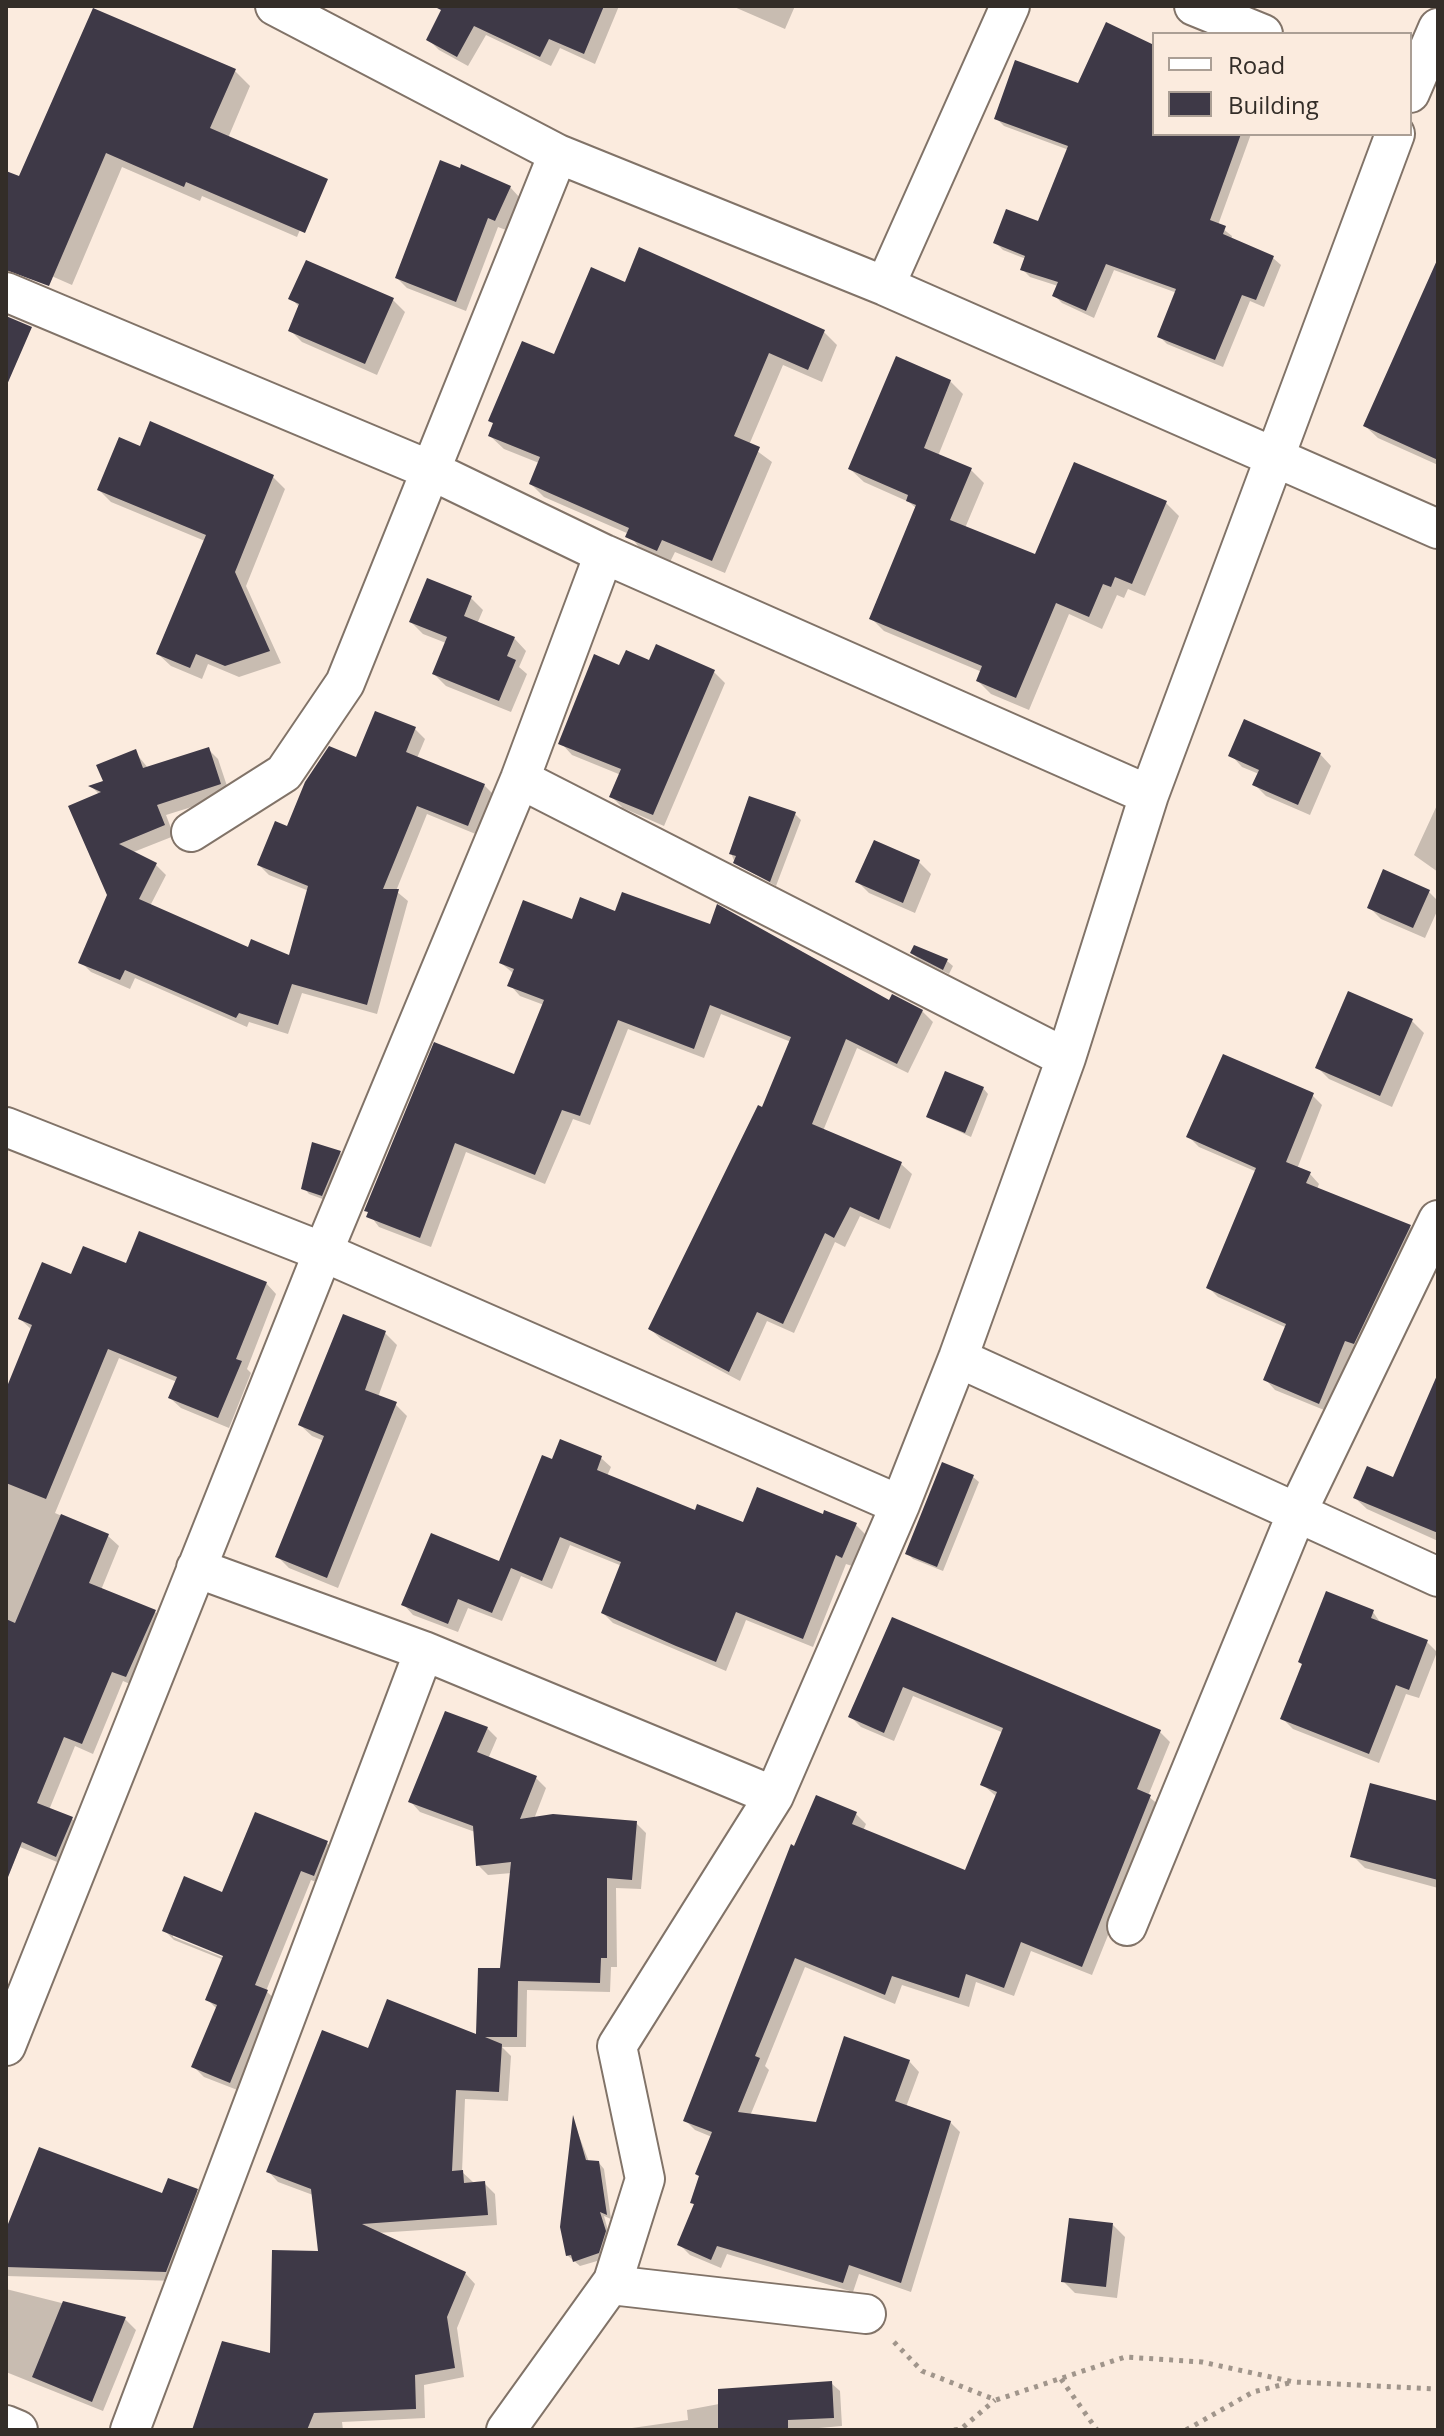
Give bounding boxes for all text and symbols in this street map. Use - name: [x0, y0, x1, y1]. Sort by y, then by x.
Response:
- legend: [1152, 32, 1412, 136]
- text: Road: [1228, 48, 1285, 81]
- text: Building: [1228, 88, 1319, 121]

